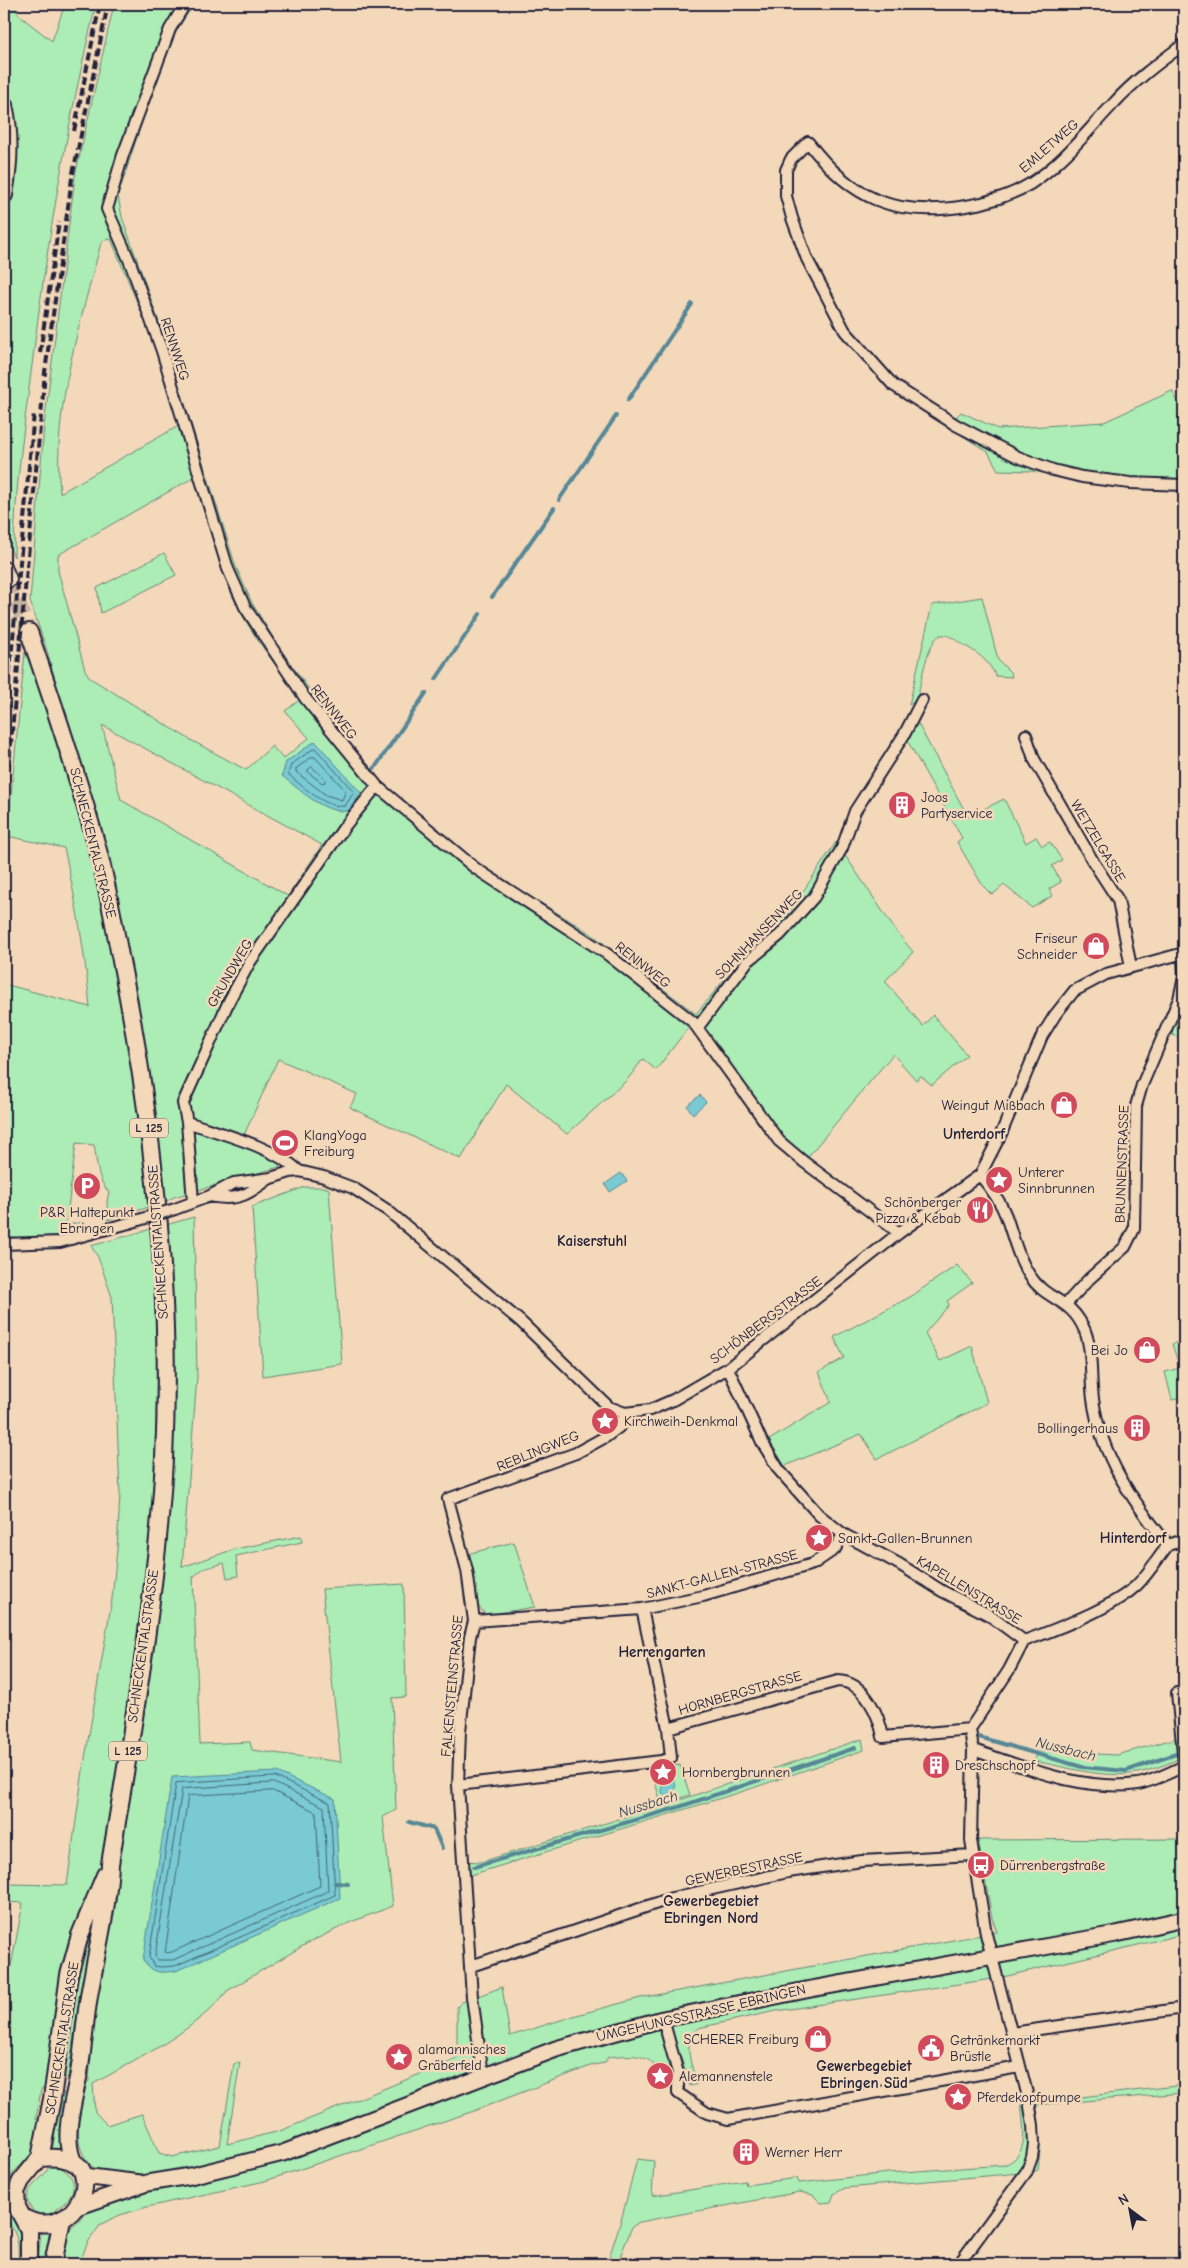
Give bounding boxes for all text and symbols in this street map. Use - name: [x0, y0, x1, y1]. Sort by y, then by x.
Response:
- street label: EMLETWEG: [1016, 116, 1082, 176]
- street label: RENNWEG: [157, 315, 193, 383]
- street label: RENNWEG: [307, 681, 361, 743]
- street label: SCHNECKENTALSTRASSE: [66, 766, 120, 920]
- place label: Joos Partyservice: [921, 789, 992, 822]
- building icon: Joos Partyservice: [887, 790, 917, 820]
- street label: WETZELGASSE: [1067, 797, 1129, 885]
- street label: SOHNHANSENWEG: [711, 885, 807, 983]
- place label: Friseur Schneider: [1017, 930, 1077, 963]
- shop icon: Friseur Schneider: [1081, 931, 1111, 961]
- street label: GRUNDWEG: [204, 936, 256, 1010]
- street label: RENNWEG: [612, 938, 674, 992]
- shop icon: Weingut Mißbach: [1049, 1090, 1079, 1120]
- place label: Weingut Mißbach: [941, 1097, 1045, 1114]
- street label: BRUNNENSTRASSE: [1111, 1105, 1133, 1223]
- road number: L 125: [130, 1118, 168, 1138]
- district label: Unterdorf: [943, 1125, 1006, 1143]
- place label: KlangYoga Freiburg: [304, 1127, 367, 1160]
- sports icon: KlangYoga Freiburg: [270, 1128, 300, 1158]
- street label: SCHNECKENTALSTRASSE: [144, 1164, 172, 1320]
- place label: Unterer Sinnbrunnen: [1018, 1164, 1095, 1197]
- place icon: Unterer Sinnbrunnen: [984, 1165, 1014, 1195]
- parking icon: P&R Haltepunkt Ebringen: [72, 1171, 102, 1201]
- place label: Schönberger Pizza & Kebab: [876, 1194, 961, 1227]
- restaurant icon: Schönberger Pizza & Kebab: [965, 1195, 995, 1225]
- place label: P&R Haltepunkt Ebringen: [40, 1204, 135, 1237]
- district label: Kaiserstuhl: [557, 1232, 627, 1250]
- street label: SCHÖNBERGSTRASSE: [707, 1272, 825, 1368]
- shop icon: Bei Jo: [1132, 1335, 1162, 1365]
- place label: Bei Jo: [1091, 1342, 1128, 1359]
- place icon: Kirchweih-Denkmal: [590, 1406, 620, 1436]
- place label: Kirchweih-Denkmal: [624, 1413, 738, 1430]
- building icon: Bollingerhaus: [1122, 1413, 1152, 1443]
- place label: Bollingerhaus: [1037, 1420, 1118, 1437]
- street label: REBLINGWEG: [494, 1427, 582, 1475]
- place icon: Sankt-Gallen-Brunnen: [804, 1523, 834, 1553]
- district label: Hinterdorf: [1100, 1529, 1167, 1547]
- place label: Sankt-Gallen-Brunnen: [838, 1530, 973, 1547]
- street label: SANKT-GALLEN-STRASSE: [645, 1546, 799, 1602]
- street label: KAPELLENSTRASSE: [913, 1552, 1025, 1628]
- street label: SCHNECKENTALSTRASSE: [124, 1568, 162, 1724]
- street label: FALKENSTEINSTRASSE: [437, 1614, 467, 1758]
- district label: Herrengarten: [618, 1643, 706, 1661]
- street label: HORNBERGSTRASSE: [676, 1667, 804, 1719]
- water label: Nussbach: [1034, 1733, 1098, 1765]
- road number: L 125: [109, 1742, 147, 1760]
- building icon: Dreschschopf: [921, 1750, 951, 1780]
- place icon: Hornbergbrunnen: [648, 1757, 678, 1787]
- place label: Dreschschopf: [955, 1757, 1036, 1774]
- place label: Hornbergbrunnen: [682, 1764, 790, 1781]
- water label: Nussbach: [616, 1786, 680, 1822]
- street label: GEWERBESTRASSE: [684, 1848, 804, 1890]
- bus stop icon: Dürrenbergstraße: [966, 1850, 996, 1880]
- place label: Dürrenbergstraße: [1000, 1857, 1105, 1874]
- district label: Gewerbegebiet Ebringen Nord: [663, 1892, 760, 1927]
- street label: SCHNECKENTALSTRASSE: [42, 1960, 82, 2116]
- street label: UMGEHUNGSSTRASSE EBRINGEN: [595, 1981, 807, 2045]
- shop icon: SCHERER Freiburg: [803, 2024, 833, 2054]
- place label: SCHERER Freiburg: [684, 2031, 799, 2048]
- place label: Getränkemarkt Brüstle: [950, 2032, 1041, 2065]
- public building icon: Getränkemarkt Brüstle: [916, 2033, 946, 2063]
- place label: alamannisches Gräberfeld: [418, 2041, 506, 2074]
- place icon: alamannisches Gräberfeld: [384, 2042, 414, 2072]
- district label: Gewerbegebiet Ebringen Süd: [816, 2057, 913, 2092]
- place icon: Alemannenstele: [645, 2061, 675, 2091]
- place label: Alemannenstele: [679, 2068, 773, 2085]
- place icon: Pferdekopfpumpe: [943, 2082, 973, 2112]
- place label: Pferdekopfpumpe: [977, 2089, 1081, 2106]
- building icon: Werner Herr: [731, 2137, 761, 2167]
- place label: Werner Herr: [765, 2144, 842, 2161]
- north arrow: [1106, 2186, 1156, 2236]
- text: N: [1115, 2190, 1132, 2209]

